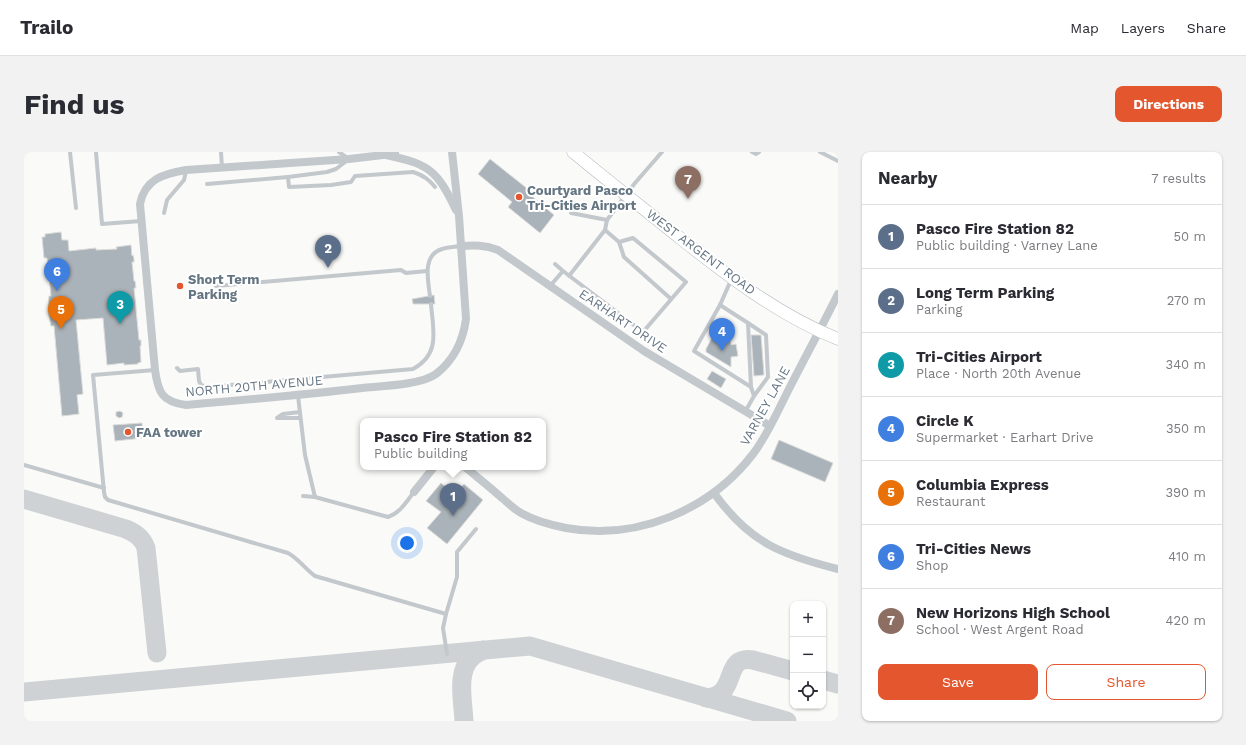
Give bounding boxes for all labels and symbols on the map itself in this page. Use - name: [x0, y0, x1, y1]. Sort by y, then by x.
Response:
- pin: 7: [675, 166, 701, 199]
- place label: Courtyard Pasco Tri-Cities Airport: [527, 183, 636, 213]
- marker: Courtyard Pasco Tri-Cities Airport: [514, 192, 524, 202]
- street label: WEST ARGENT ROAD: [644, 206, 758, 298]
- pin: 2: [315, 235, 341, 268]
- pin: 6: [44, 258, 70, 291]
- place label: Short Term Parking: [188, 272, 260, 302]
- marker: Short Term Parking: [175, 281, 185, 291]
- street label: EARHART DRIVE: [576, 286, 670, 356]
- pin: 3: [107, 291, 133, 324]
- pin: 5: [48, 296, 74, 329]
- pin: 4: [709, 318, 735, 351]
- street label: VARNEY LANE: [737, 364, 793, 448]
- street label: NORTH 20TH AVENUE: [185, 373, 323, 399]
- place label: FAA tower: [136, 425, 202, 440]
- marker: FAA tower: [123, 427, 133, 437]
- pin: 1: [440, 483, 466, 516]
- your location: [397, 533, 417, 553]

